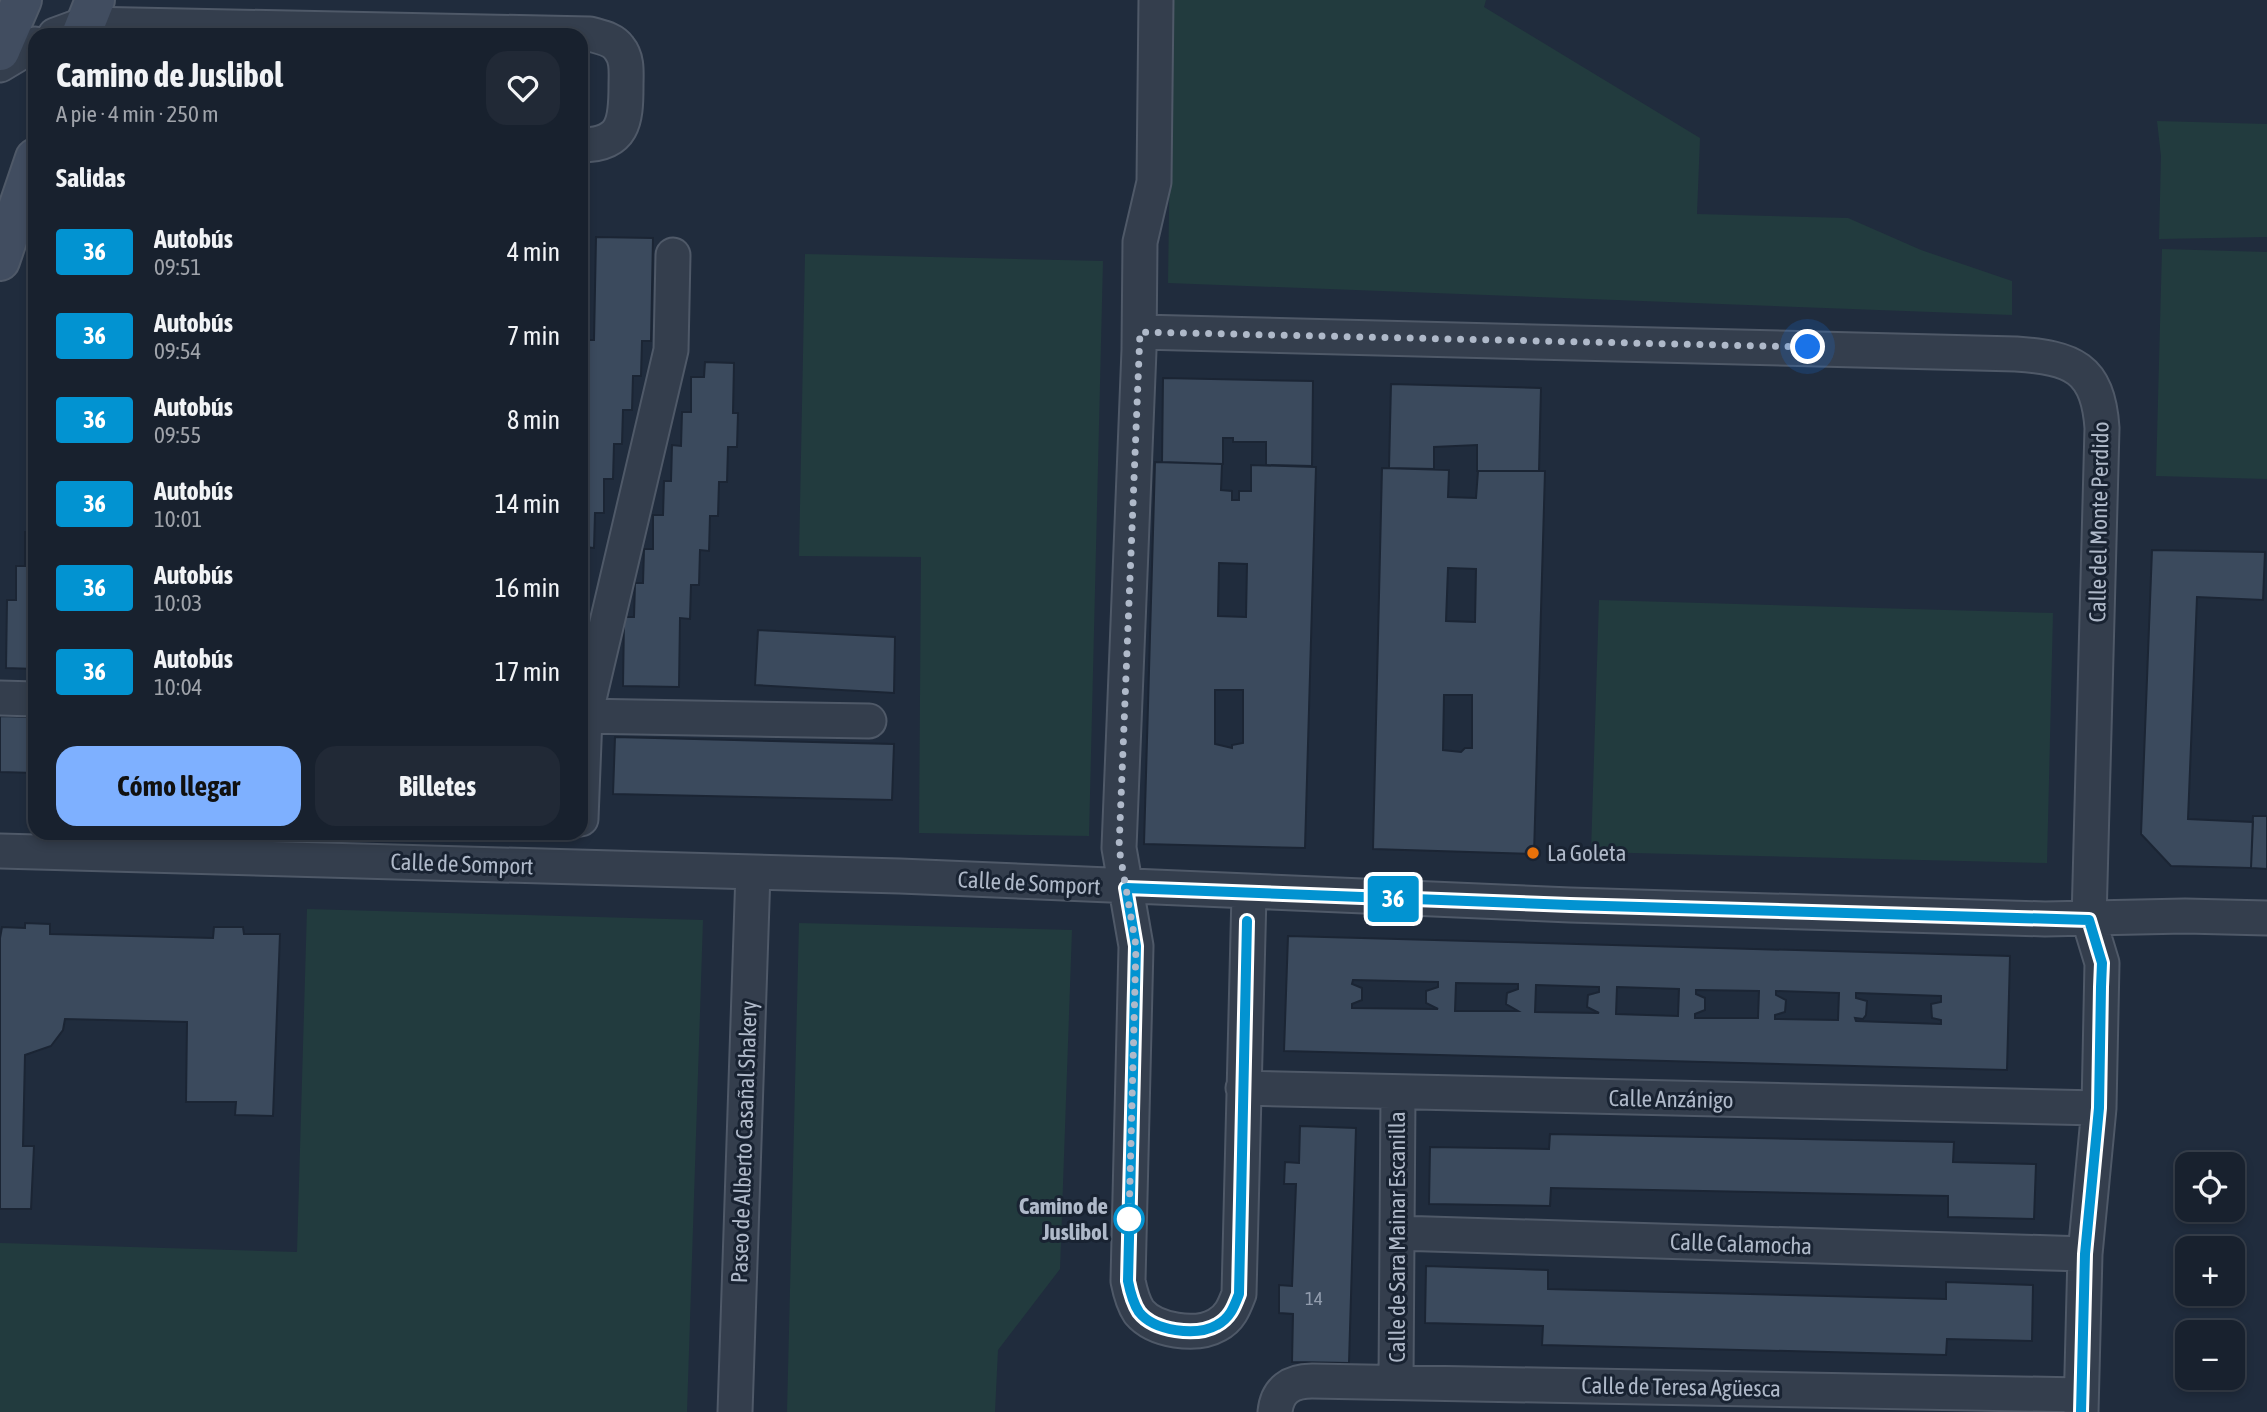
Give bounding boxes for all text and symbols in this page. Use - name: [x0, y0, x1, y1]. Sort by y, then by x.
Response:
- button: heart: [486, 51, 560, 125]
- text: Camino de Juslibol: [56, 56, 283, 94]
- text: A pie · 4 min · 250 m: [56, 101, 219, 127]
- text: Salidas: [56, 163, 125, 193]
- text: Autobús: [154, 224, 233, 254]
- text: 4 min: [507, 237, 560, 267]
- text: 36: [83, 238, 106, 265]
- text: 09:51: [154, 254, 201, 280]
- text: Autobús: [154, 308, 233, 338]
- text: 7 min: [507, 321, 560, 351]
- text: 36: [83, 322, 106, 349]
- your location: [1790, 329, 1825, 364]
- text: 09:54: [154, 338, 201, 364]
- text: Autobús: [154, 392, 233, 422]
- text: 8 min: [507, 405, 560, 435]
- text: 36: [83, 406, 106, 433]
- street label: Calle del Monte Perdido: [2084, 421, 2114, 623]
- text: 09:55: [154, 422, 201, 448]
- text: Autobús: [154, 476, 233, 506]
- text: 14 min: [495, 489, 560, 519]
- text: 36: [83, 490, 106, 517]
- text: 10:01: [154, 506, 202, 532]
- text: Autobús: [154, 560, 233, 590]
- text: 16 min: [495, 573, 560, 603]
- text: 36: [83, 574, 106, 601]
- text: 10:03: [154, 590, 202, 616]
- text: Autobús: [154, 644, 233, 674]
- text: 17 min: [495, 657, 560, 687]
- text: 36: [83, 658, 106, 685]
- text: 10:04: [154, 674, 202, 700]
- button: Cómo llegar: [56, 746, 301, 826]
- button: Billetes: [315, 746, 560, 826]
- place label: La Goleta: [1547, 840, 1626, 866]
- marker: La Goleta: [1525, 845, 1541, 861]
- street label: Calle de Somport: [390, 849, 534, 879]
- street label: Calle de Somport: [957, 866, 1101, 900]
- line badge: 36: [1362, 876, 1424, 922]
- text: 36: [1382, 885, 1404, 912]
- street label: Paseo de Alberto Casañal Shakery: [726, 1000, 762, 1284]
- street label: Calle Anzánigo: [1608, 1085, 1734, 1113]
- street label: Calle de Sara Mainar Escanilla: [1384, 1111, 1410, 1363]
- map controls: [2175, 1152, 2245, 1390]
- button: locate: [2175, 1152, 2245, 1222]
- place label: Camino de Juslibol: [1019, 1193, 1109, 1245]
- marker: Camino de Juslibol: [1114, 1204, 1144, 1234]
- street label: Calle Calamocha: [1670, 1229, 1812, 1259]
- button: +: [2175, 1236, 2245, 1306]
- house number: 14: [1305, 1287, 1323, 1309]
- button: −: [2175, 1320, 2245, 1390]
- street label: Calle de Teresa Agüesca: [1581, 1372, 1781, 1402]

